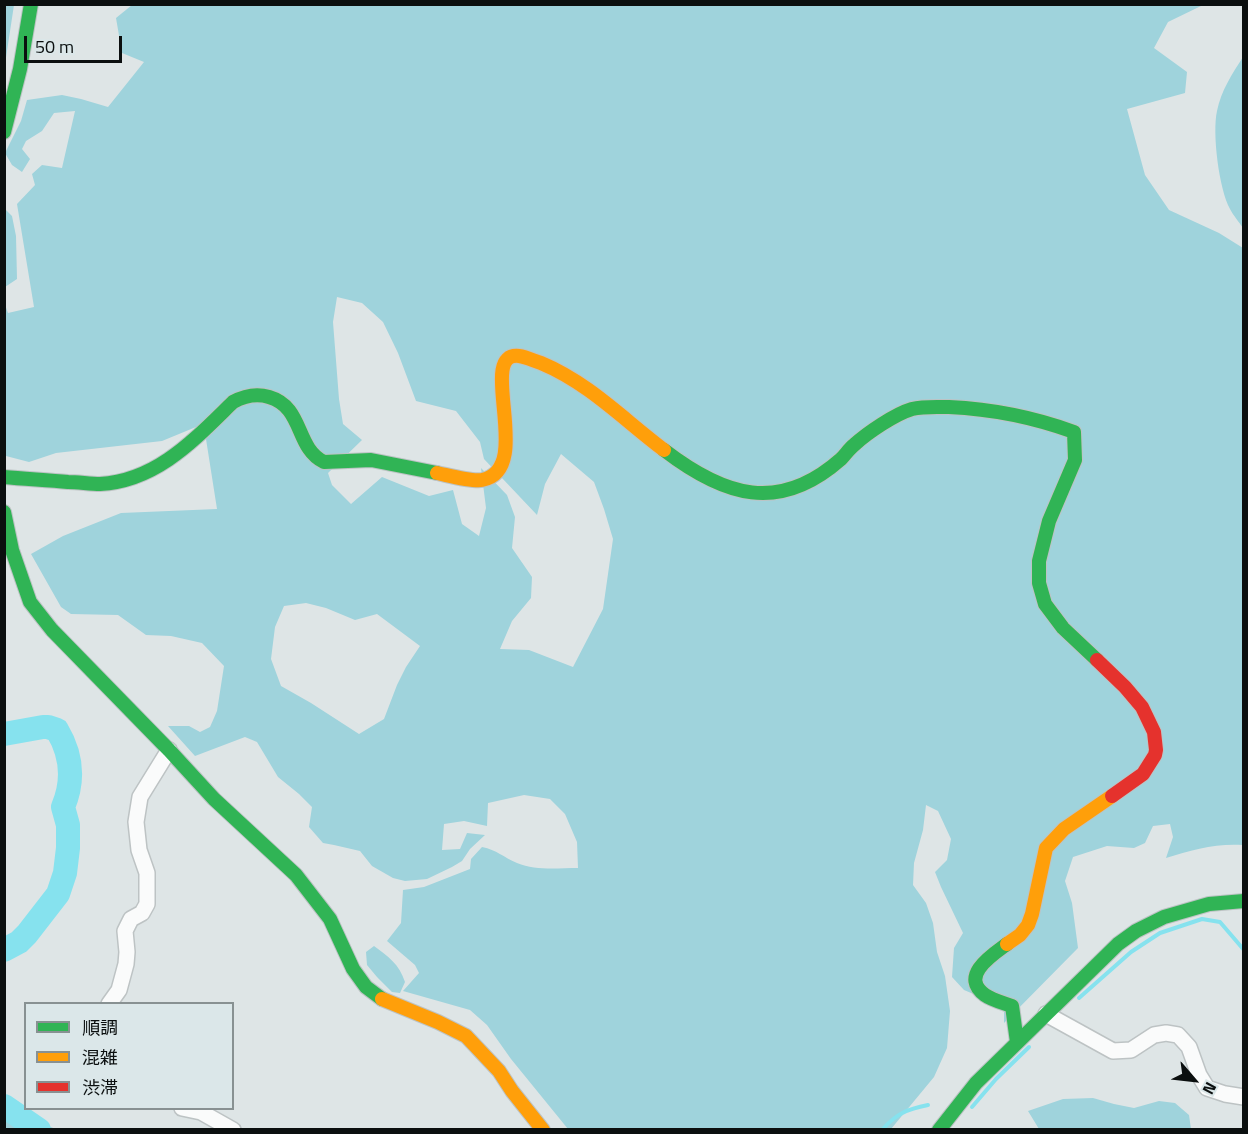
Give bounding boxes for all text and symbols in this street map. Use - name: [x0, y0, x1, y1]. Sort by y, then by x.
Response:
- scale bar: [27, 24, 124, 62]
- text: 50 m: [35, 33, 74, 60]
- legend: [24, 1002, 234, 1110]
- text: 順調: [82, 1014, 118, 1041]
- text: 混雑: [82, 1044, 118, 1071]
- north arrow: [1164, 1050, 1224, 1110]
- text: 渋滞: [82, 1074, 118, 1101]
- text: N: [1197, 1078, 1223, 1099]

